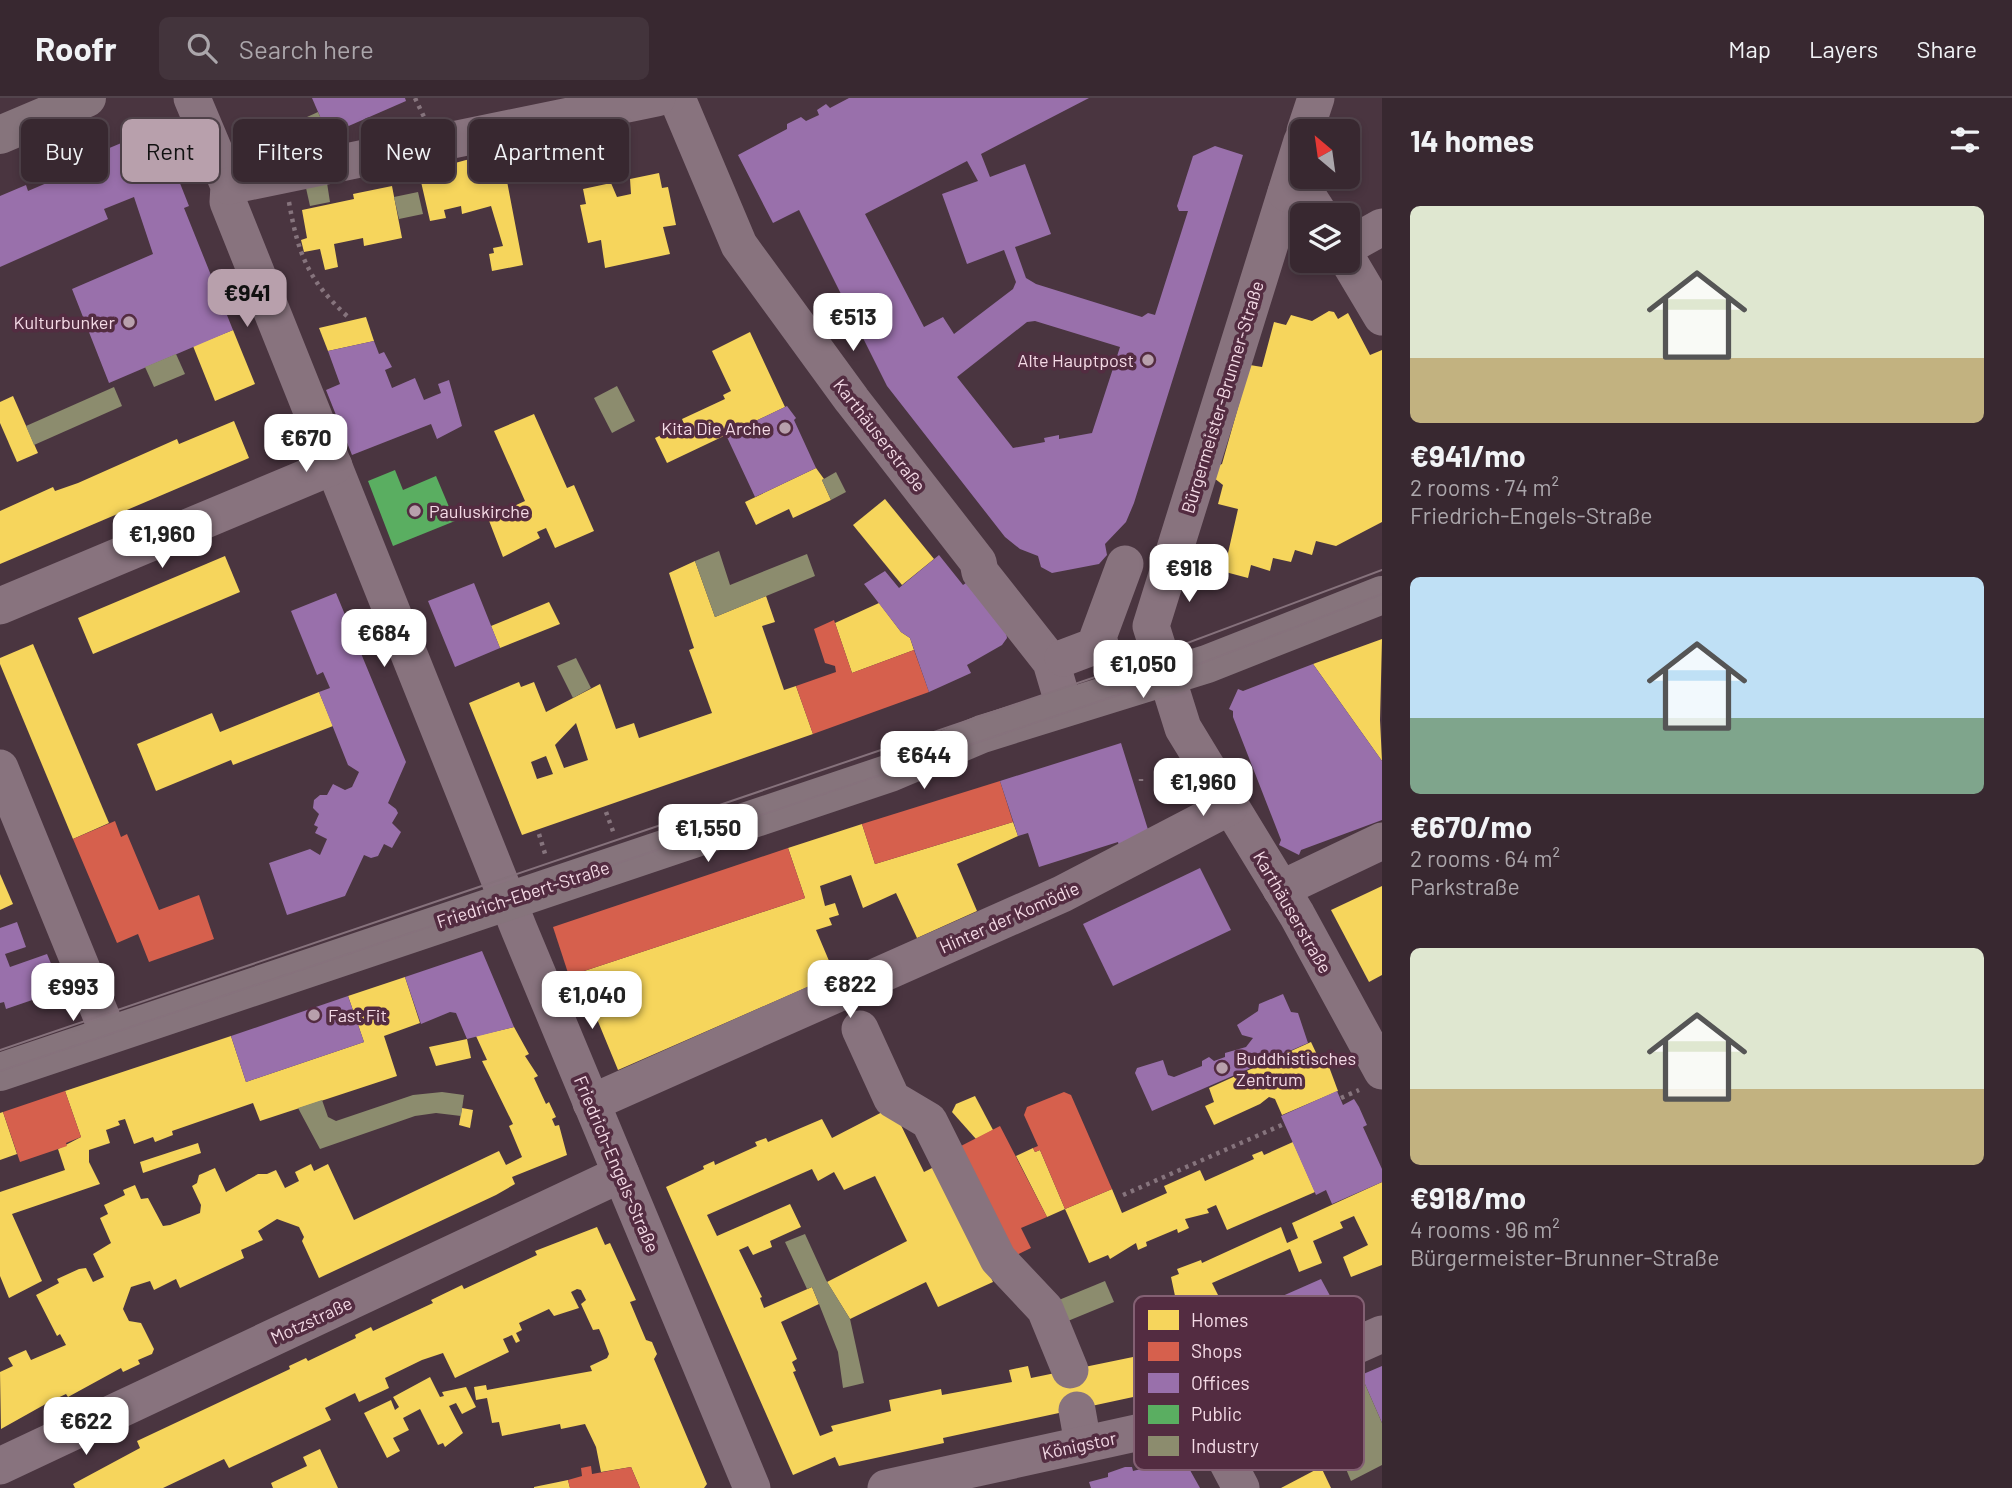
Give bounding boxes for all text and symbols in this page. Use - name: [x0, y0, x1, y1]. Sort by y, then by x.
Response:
- search box: [159, 17, 649, 80]
- text: Roofr: [35, 28, 117, 68]
- icon: search: [183, 29, 221, 67]
- text: Search here: [239, 33, 374, 64]
- text: Map: [1728, 34, 1771, 63]
- text: Layers: [1809, 34, 1878, 63]
- text: Share: [1916, 34, 1977, 63]
- chip: Buy: [21, 119, 108, 182]
- chip: Rent: [122, 119, 219, 182]
- chip: Filters: [233, 119, 347, 182]
- chip: New: [361, 119, 455, 182]
- chip: Apartment: [469, 119, 629, 182]
- north arrow: [1290, 119, 1360, 189]
- map controls: [1290, 119, 1360, 273]
- icon: filters: [1946, 121, 1984, 159]
- text: 14 homes: [1410, 122, 1534, 158]
- button: layers: [1290, 203, 1360, 273]
- icon: home: [1634, 252, 1760, 378]
- pin: €941: [206, 270, 288, 329]
- text: €941: [224, 278, 270, 306]
- street label: Bürgermeister-Brunner-Straße: [1176, 278, 1268, 516]
- pin: €513: [812, 294, 894, 353]
- text: €513: [829, 302, 877, 330]
- place label: Kulturbunker: [13, 311, 115, 333]
- marker: Kulturbunker: [121, 314, 137, 330]
- place label: Alte Hauptpost: [1018, 349, 1134, 371]
- marker: Alte Hauptpost: [1140, 352, 1156, 368]
- street label: Karthäuserstraße: [829, 374, 931, 496]
- pin: €670: [265, 414, 347, 474]
- place label: Kita Die Arche: [661, 417, 771, 439]
- marker: Kita Die Arche: [777, 420, 793, 436]
- text: €670: [280, 423, 332, 451]
- text: €941/mo: [1410, 437, 1526, 473]
- text: 2 rooms · 74 m²: [1410, 473, 1559, 501]
- place label: Pauluskirche: [429, 500, 530, 522]
- text: Friedrich-Engels-Straße: [1410, 501, 1653, 529]
- marker: Pauluskirche: [407, 503, 423, 519]
- pin: €1,960: [105, 510, 219, 570]
- text: €1,960: [129, 519, 195, 547]
- pin: €918: [1148, 545, 1230, 604]
- text: €918: [1166, 553, 1212, 581]
- pin: €684: [343, 610, 425, 669]
- text: €684: [357, 618, 411, 646]
- icon: home: [1634, 623, 1760, 749]
- pin: €1,050: [1086, 640, 1200, 700]
- text: €1,050: [1110, 649, 1176, 677]
- pin: €644: [883, 732, 965, 791]
- text: €644: [897, 740, 951, 768]
- pin: €1,960: [1146, 758, 1260, 818]
- text: €1,960: [1170, 767, 1236, 795]
- pin: €1,550: [651, 804, 765, 864]
- text: €670/mo: [1410, 808, 1532, 844]
- text: €1,550: [675, 813, 741, 841]
- text: 2 rooms · 64 m²: [1410, 844, 1560, 872]
- street label: Karthäuserstraße: [1249, 847, 1337, 977]
- street label: Friedrich-Ebert-Straße: [434, 856, 612, 932]
- text: Parkstraße: [1410, 872, 1520, 900]
- street label: Hinter der Komödie: [936, 876, 1082, 958]
- pin: €822: [809, 960, 891, 1020]
- pin: €993: [32, 964, 114, 1023]
- text: €822: [824, 969, 876, 997]
- text: €993: [47, 972, 99, 1000]
- pin: €1,040: [535, 972, 649, 1031]
- text: €1,040: [558, 980, 626, 1008]
- icon: home: [1634, 994, 1760, 1120]
- place label: Fast Fit: [328, 1004, 387, 1026]
- marker: Fast Fit: [306, 1007, 322, 1023]
- place label: Buddhistisches Zentrum: [1236, 1047, 1356, 1090]
- marker: Buddhistisches Zentrum: [1214, 1060, 1230, 1076]
- street label: Friedrich-Engels-Straße: [570, 1072, 664, 1256]
- text: €918/mo: [1410, 1179, 1526, 1215]
- text: 4 rooms · 96 m²: [1410, 1215, 1560, 1243]
- text: Bürgermeister-Brunner-Straße: [1410, 1243, 1719, 1271]
- street label: Motzstraße: [267, 1292, 355, 1348]
- legend: [1134, 1296, 1364, 1470]
- text: Homes: [1191, 1308, 1248, 1331]
- text: Shops: [1191, 1339, 1242, 1362]
- text: Offices: [1191, 1371, 1250, 1394]
- pin: €622: [45, 1398, 127, 1457]
- text: Public: [1191, 1402, 1242, 1425]
- text: €622: [60, 1406, 112, 1434]
- street label: Königstor: [1040, 1426, 1119, 1464]
- text: Industry: [1191, 1434, 1259, 1457]

